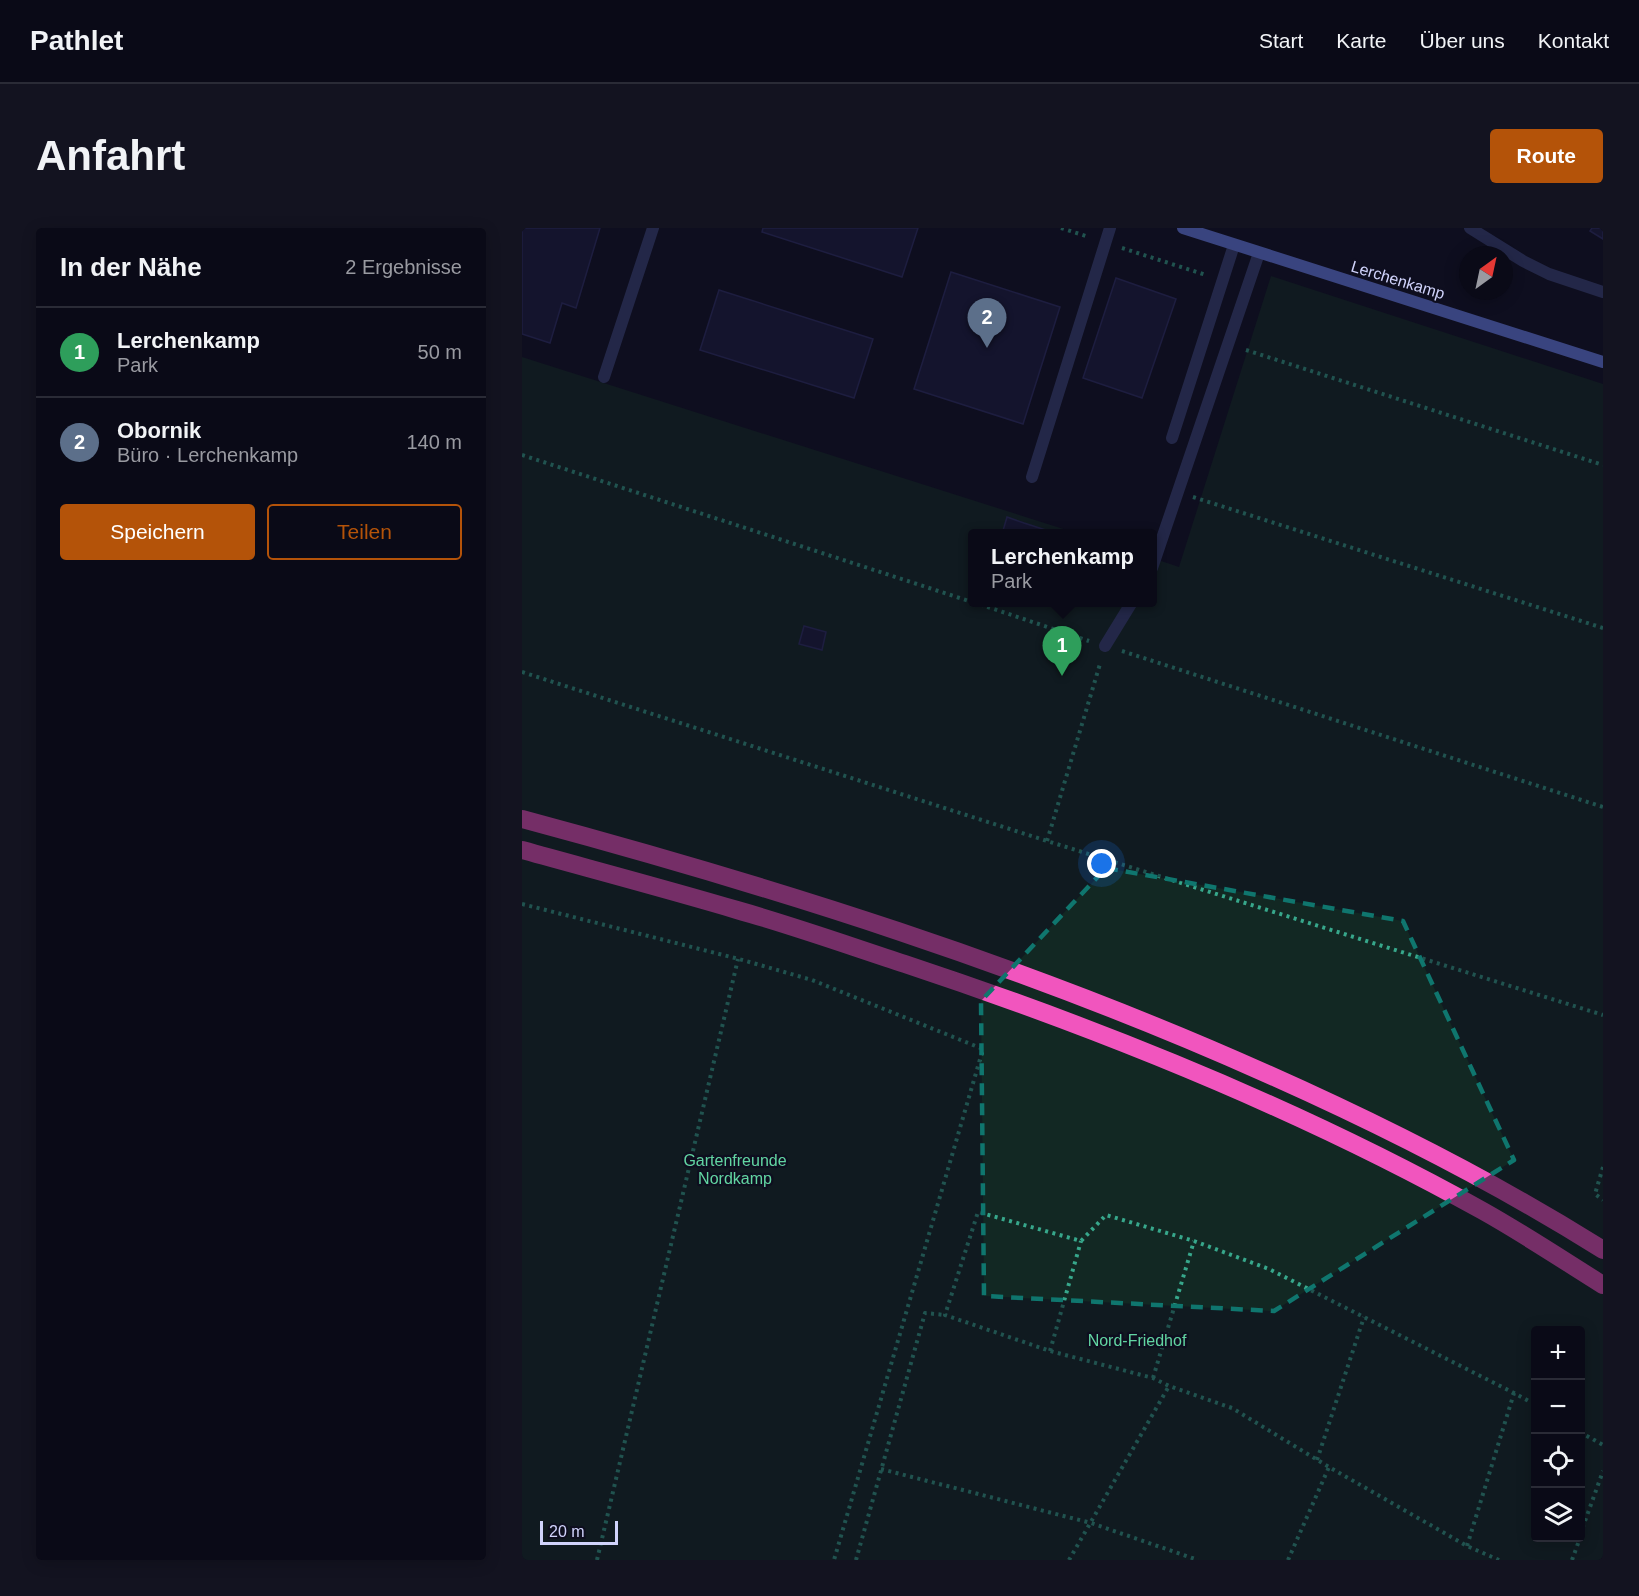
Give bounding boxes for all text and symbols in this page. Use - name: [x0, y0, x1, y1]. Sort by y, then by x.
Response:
- text: Pathlet: [30, 25, 123, 56]
- text: Start: [1259, 29, 1303, 52]
- text: Karte: [1336, 29, 1387, 52]
- text: Über uns: [1420, 29, 1505, 52]
- text: Kontakt: [1538, 29, 1609, 52]
- button: Route: [1490, 129, 1603, 183]
- text: Anfahrt: [36, 132, 185, 179]
- north arrow: [1459, 246, 1513, 300]
- text: In der Nähe: [60, 252, 202, 282]
- text: 2 Ergebnisse: [345, 256, 462, 278]
- street label: Lerchenkamp: [1349, 258, 1447, 302]
- pin: 2: [968, 298, 1006, 348]
- text: Lerchenkamp: [117, 328, 260, 353]
- text: 1: [74, 341, 85, 363]
- text: 50 m: [418, 341, 462, 363]
- text: Park: [117, 354, 158, 376]
- text: Obornik: [117, 418, 201, 443]
- text: 2: [74, 431, 85, 453]
- text: 140 m: [406, 431, 462, 453]
- text: Büro · Lerchenkamp: [117, 444, 298, 466]
- button: Speichern: [60, 504, 255, 560]
- button: Teilen: [267, 504, 462, 560]
- popup: [968, 529, 1157, 607]
- text: Lerchenkamp: [991, 544, 1134, 569]
- text: Park: [991, 570, 1032, 592]
- pin: 1: [1042, 626, 1082, 676]
- your location: [1087, 849, 1116, 878]
- park label: Gartenfreunde Nordkamp: [683, 1152, 787, 1187]
- map controls: [1531, 1326, 1585, 1542]
- button: +: [1531, 1326, 1585, 1380]
- park label: Nord-Friedhof: [1088, 1332, 1187, 1349]
- button: −: [1531, 1380, 1585, 1434]
- button: locate: [1531, 1434, 1585, 1488]
- button: layers: [1531, 1488, 1585, 1542]
- scale bar: [540, 1518, 618, 1546]
- text: 20 m: [549, 1523, 585, 1540]

